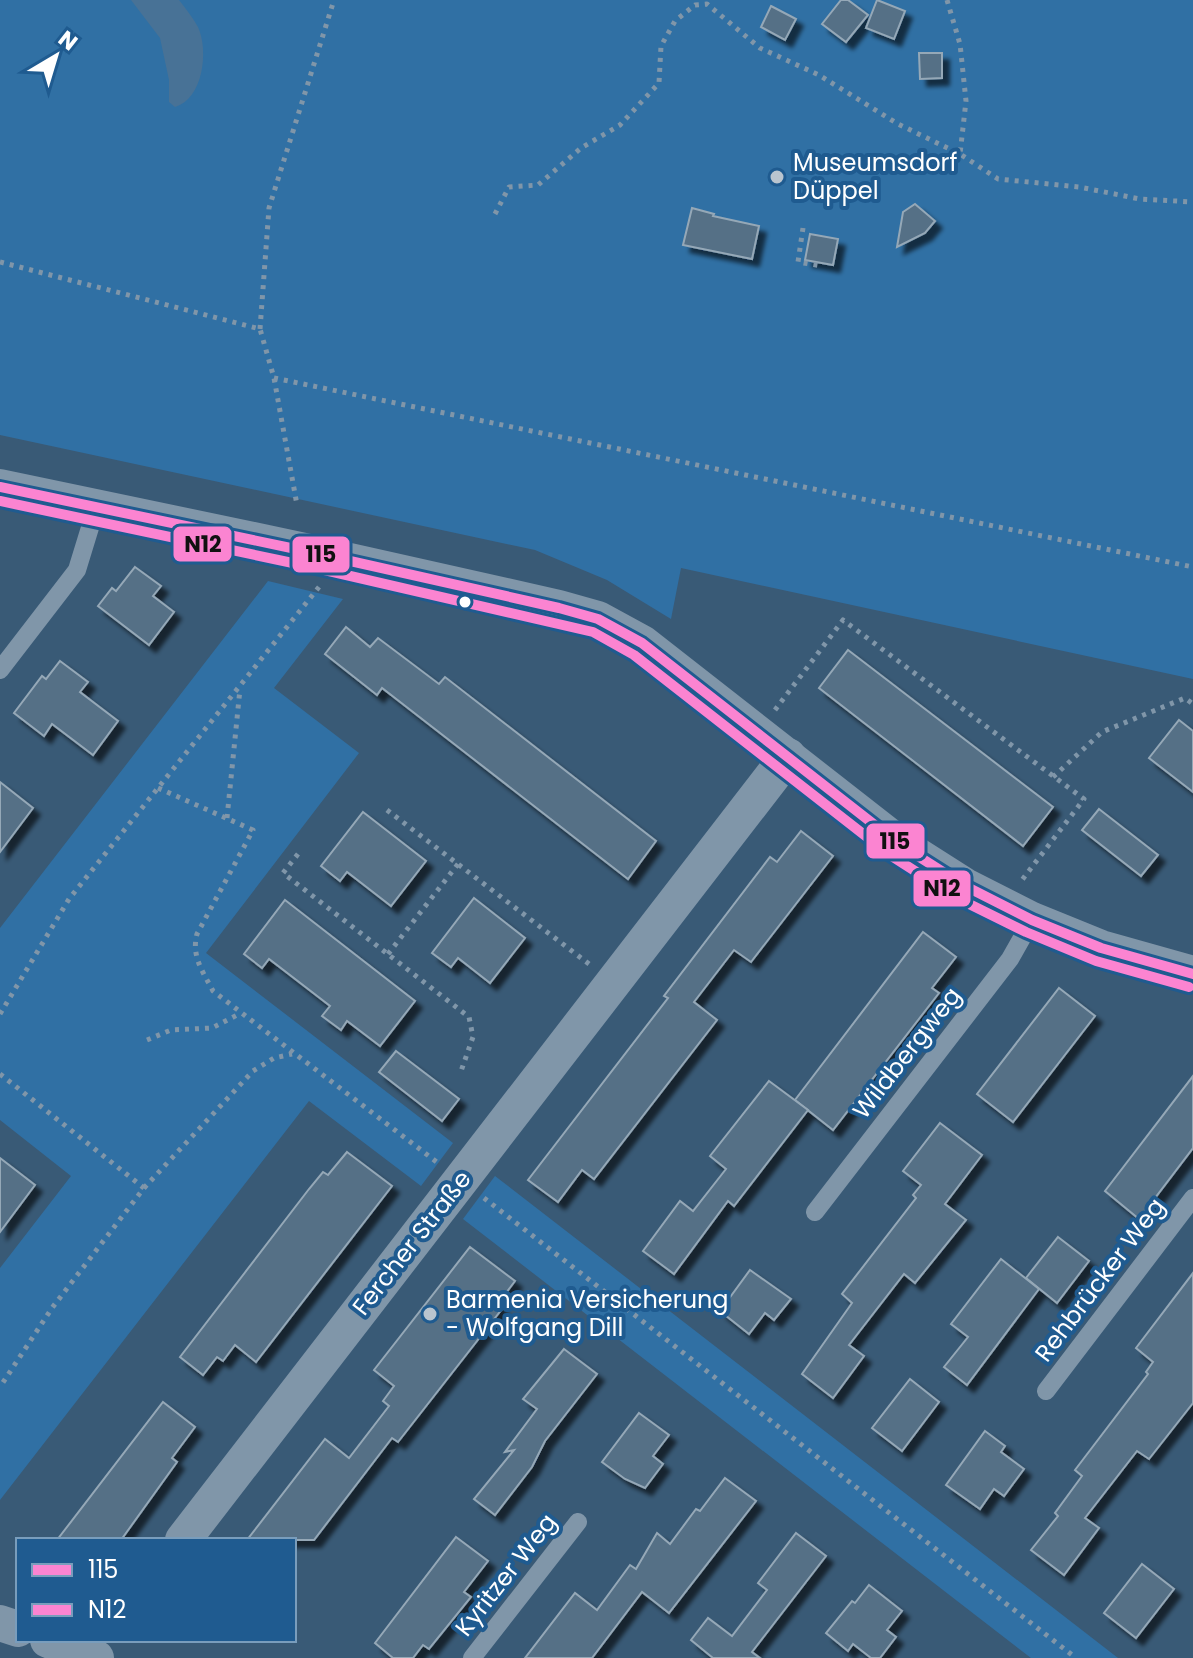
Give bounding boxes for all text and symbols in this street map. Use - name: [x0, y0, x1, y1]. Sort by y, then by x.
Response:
- north arrow: [16, 16, 96, 96]
- text: N: [52, 23, 84, 58]
- place label: Museumsdorf Düppel: [793, 146, 958, 207]
- marker: Museumsdorf Düppel: [768, 168, 786, 186]
- line badge: N12: [172, 525, 233, 563]
- text: N12: [184, 529, 222, 560]
- line badge: 115: [291, 535, 351, 574]
- text: 115: [306, 539, 336, 570]
- unlabelled marker: [457, 594, 473, 610]
- line badge: 115: [865, 822, 926, 860]
- text: 115: [880, 826, 910, 857]
- line badge: N12: [912, 869, 972, 908]
- text: N12: [923, 873, 961, 904]
- street label: Wildbergweg: [845, 980, 968, 1125]
- street label: Fercher Straße: [345, 1163, 479, 1322]
- street label: Rehbrücker Weg: [1027, 1191, 1172, 1368]
- place label: Barmenia Versicherung - Wolfgang Dill: [446, 1283, 729, 1344]
- marker: Barmenia Versicherung - Wolfgang Dill: [421, 1305, 439, 1323]
- street label: Kyritzer Weg: [447, 1507, 564, 1643]
- legend: [16, 1538, 296, 1642]
- text: 115: [88, 1553, 118, 1586]
- text: N12: [88, 1593, 126, 1626]

